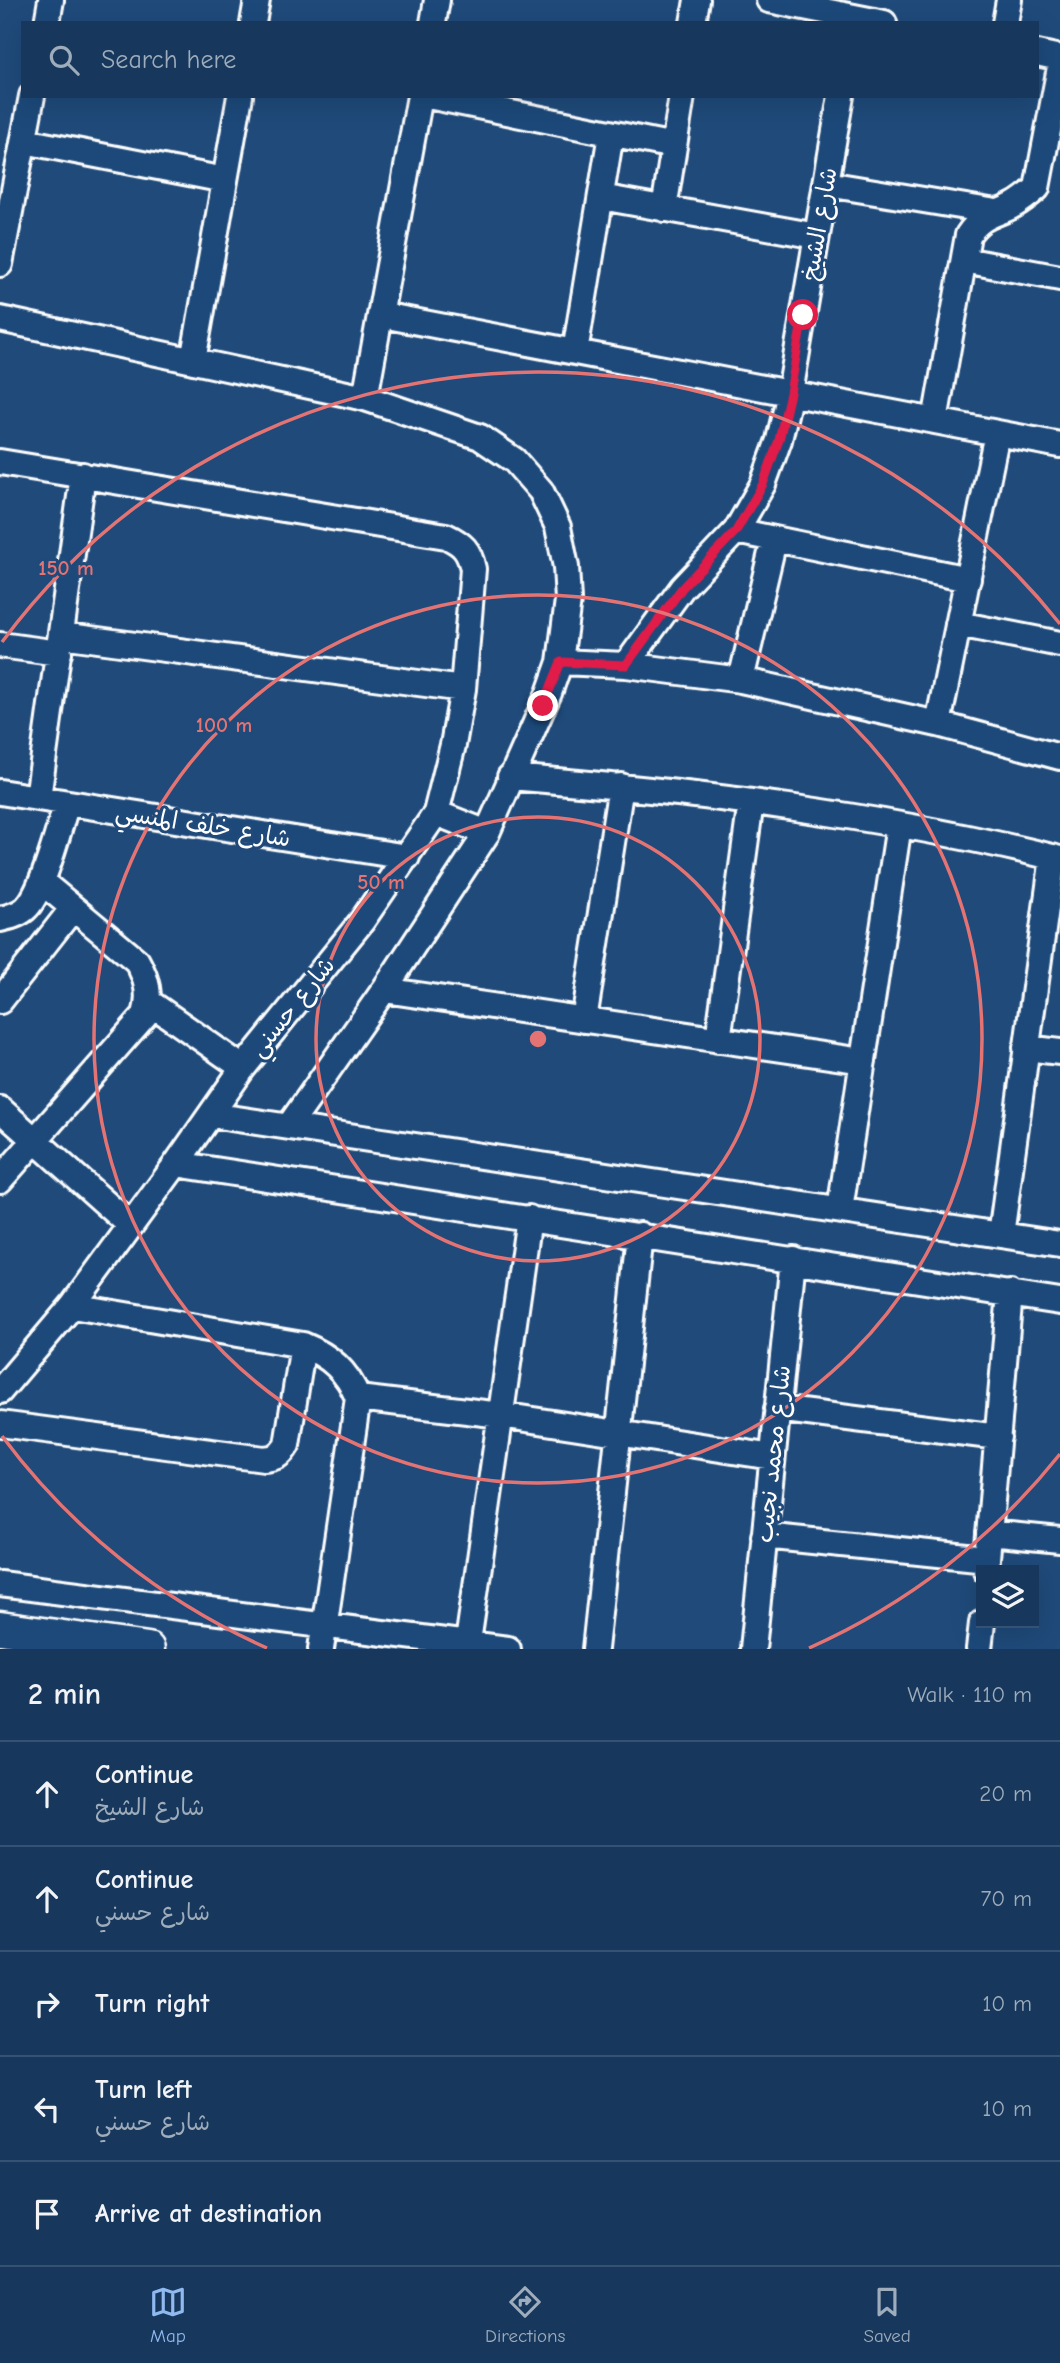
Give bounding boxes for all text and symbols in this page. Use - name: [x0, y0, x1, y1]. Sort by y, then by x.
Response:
- search box: [21, 21, 1039, 98]
- icon: search: [45, 41, 83, 79]
- text: Search here: [101, 45, 236, 75]
- street label: شارع الشيخ: [795, 165, 846, 283]
- route start: [787, 299, 818, 330]
- text: 150 m: [38, 556, 94, 580]
- route end: [527, 690, 558, 721]
- text: 100 m: [196, 713, 252, 737]
- street label: شارع خلف المنسي: [112, 797, 292, 860]
- text: 50 m: [357, 870, 405, 894]
- street label: شارع حسني: [243, 952, 346, 1067]
- centre of rings: [526, 1027, 550, 1051]
- street label: شارع محمد نجيب: [750, 1364, 799, 1545]
- map controls: [976, 1565, 1039, 1628]
- button: layers: [976, 1565, 1039, 1628]
- text: 2 min: [28, 1677, 101, 1712]
- text: Walk · 110 m: [907, 1681, 1032, 1708]
- text: Continue: [95, 1760, 193, 1790]
- icon: ahead: [28, 1775, 66, 1813]
- text: 20 m: [979, 1780, 1032, 1807]
- text: شارع الشيخ: [95, 1794, 205, 1821]
- text: Continue: [95, 1865, 193, 1895]
- icon: ahead: [28, 1880, 66, 1918]
- text: 70 m: [980, 1885, 1032, 1912]
- text: شارع حسني: [95, 1899, 210, 1926]
- icon: right: [28, 1985, 66, 2023]
- text: Turn right: [95, 1989, 209, 2019]
- text: 10 m: [982, 1990, 1032, 2017]
- text: Turn left: [95, 2075, 192, 2105]
- icon: left: [28, 2090, 66, 2128]
- text: 10 m: [982, 2095, 1032, 2122]
- text: شارع حسني: [95, 2109, 210, 2136]
- icon: arrive: [28, 2195, 66, 2233]
- text: Arrive at destination: [95, 2199, 322, 2229]
- tab: Map: [149, 2283, 187, 2347]
- tab: Directions: [485, 2283, 565, 2347]
- tab: Saved: [864, 2283, 911, 2347]

